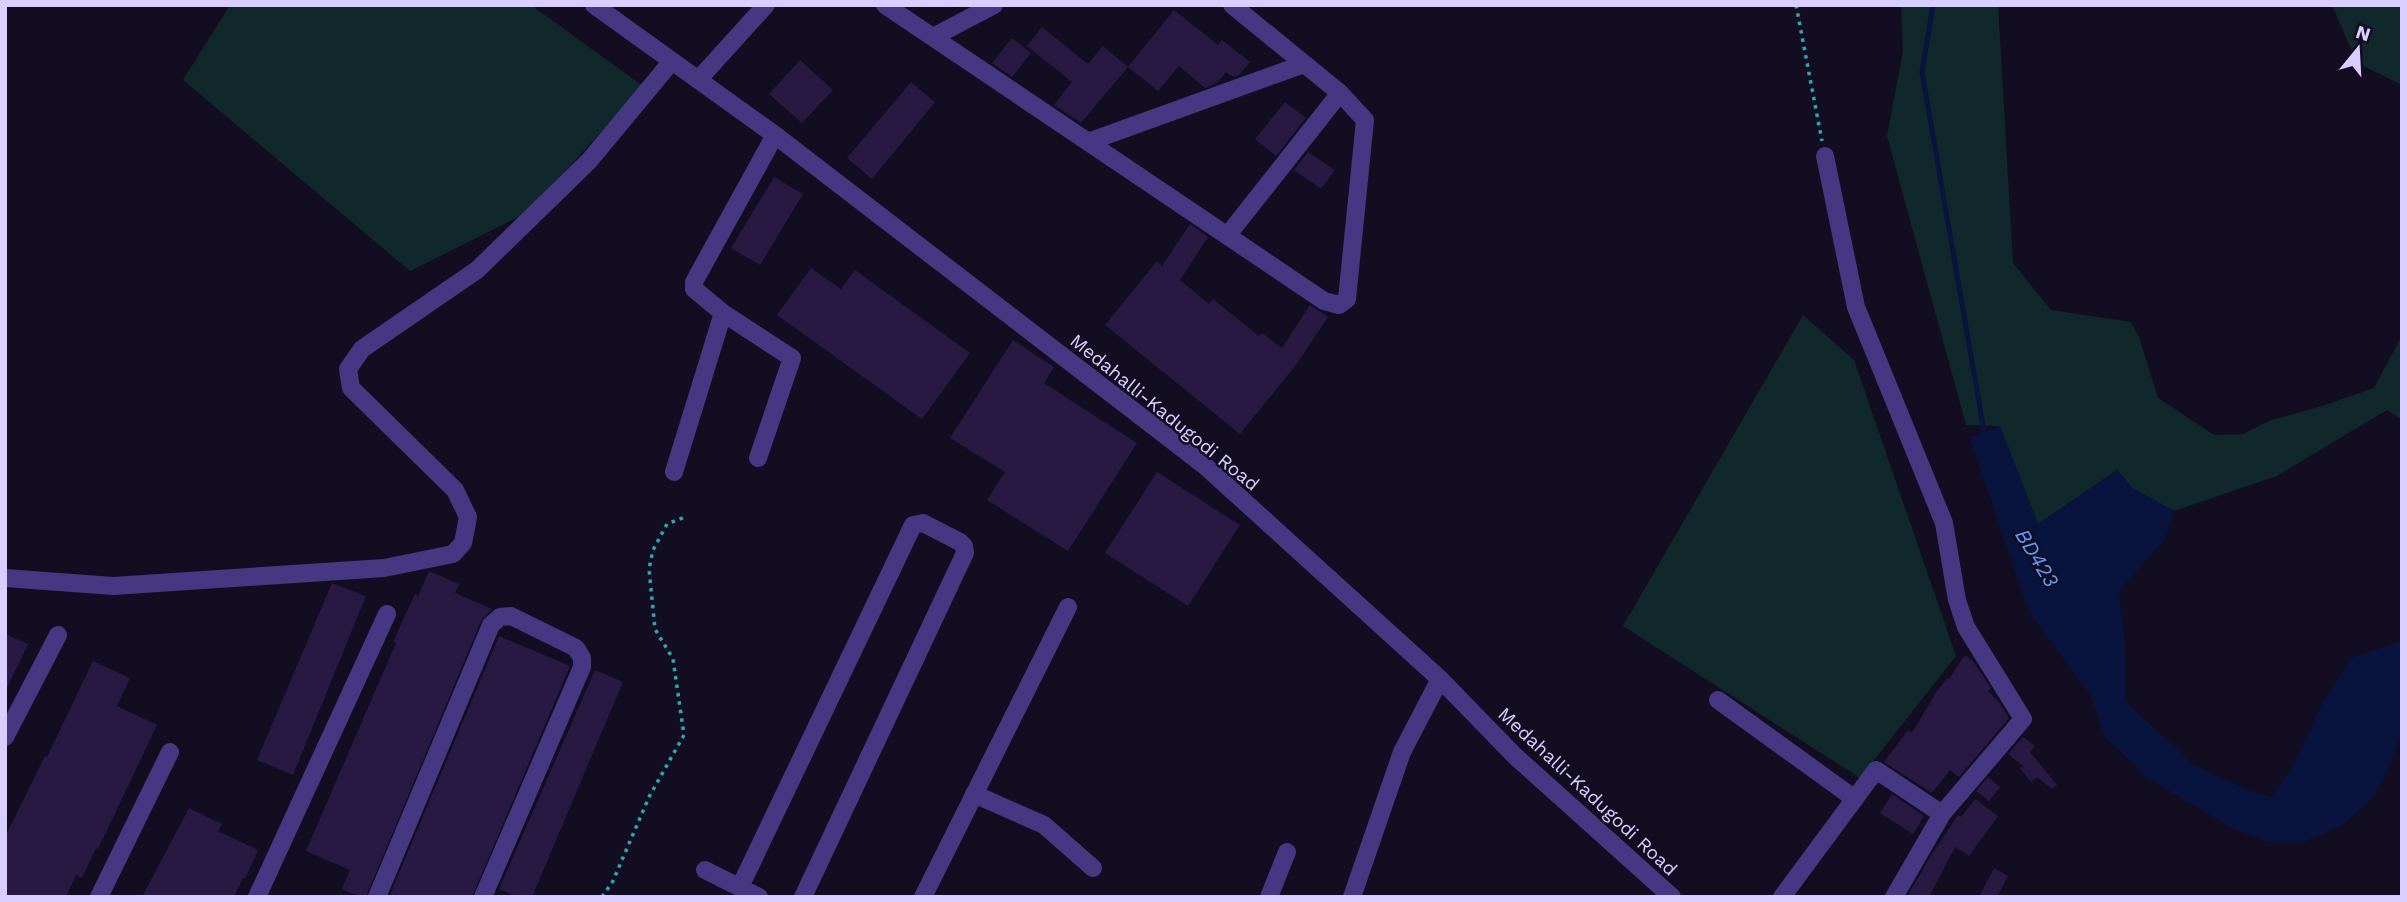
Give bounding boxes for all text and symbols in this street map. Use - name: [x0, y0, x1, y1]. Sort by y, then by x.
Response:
- north arrow: [2323, 14, 2393, 84]
- text: N: [2353, 20, 2373, 46]
- street label: Medahalli-Kadugodi Road: [1066, 329, 1264, 496]
- water label: BD423: [2010, 524, 2065, 592]
- street label: Medahalli-Kadugodi Road: [1493, 702, 1682, 880]

